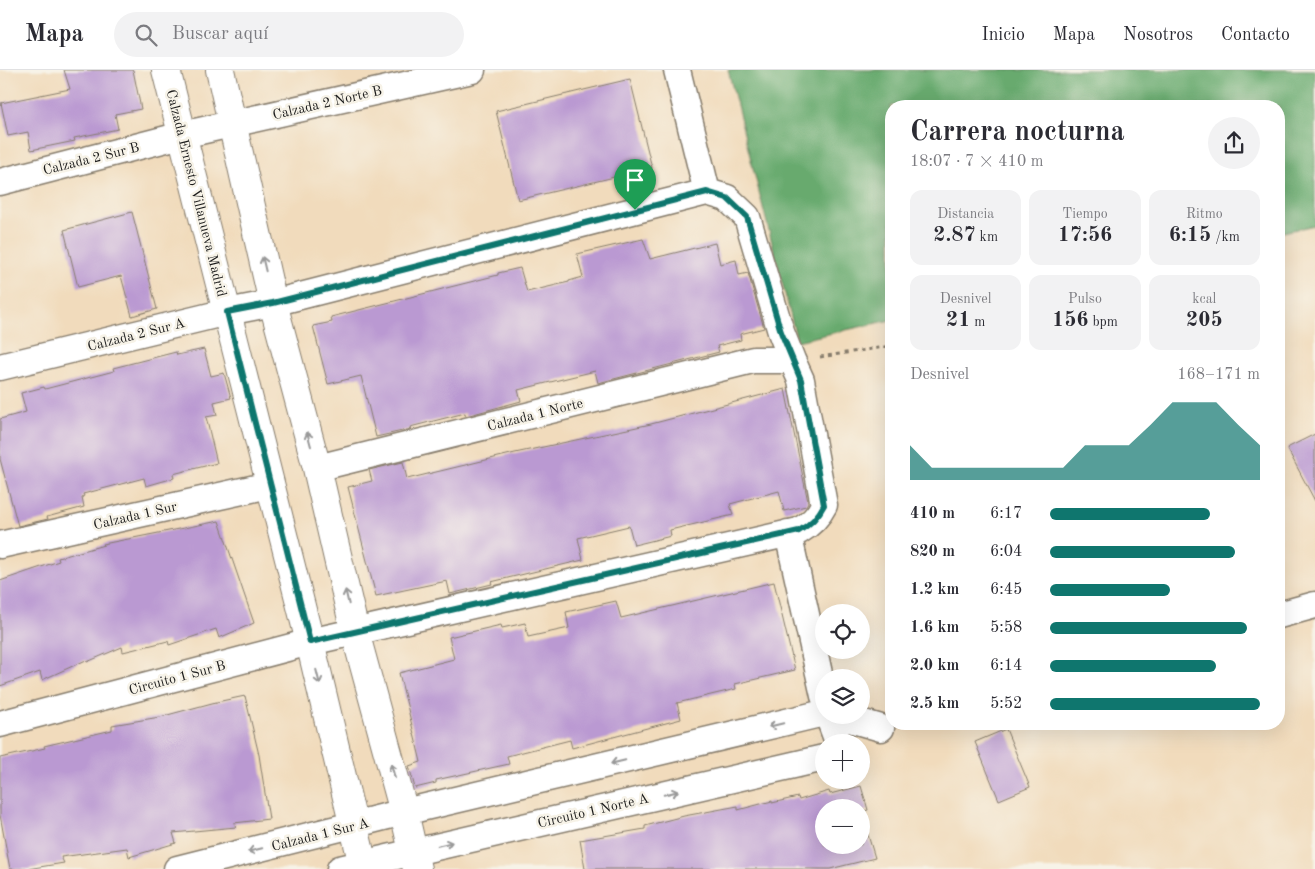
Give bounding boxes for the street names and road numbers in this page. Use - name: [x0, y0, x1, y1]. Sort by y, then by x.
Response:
- street label: Calzada 2 Norte B: [271, 84, 383, 122]
- street label: Calzada Ernesto Villanueva Madrid: [163, 88, 229, 298]
- street label: Calzada 2 Sur B: [42, 140, 141, 178]
- street label: Calzada 2 Sur A: [86, 316, 187, 354]
- street label: Calzada 1 Norte: [486, 396, 585, 434]
- street label: Calzada 1 Sur: [92, 500, 179, 532]
- street label: Circuito 1 Sur B: [127, 658, 227, 698]
- street label: Circuito 1 Norte A: [536, 791, 650, 831]
- street label: Calzada 1 Sur A: [270, 816, 371, 854]

